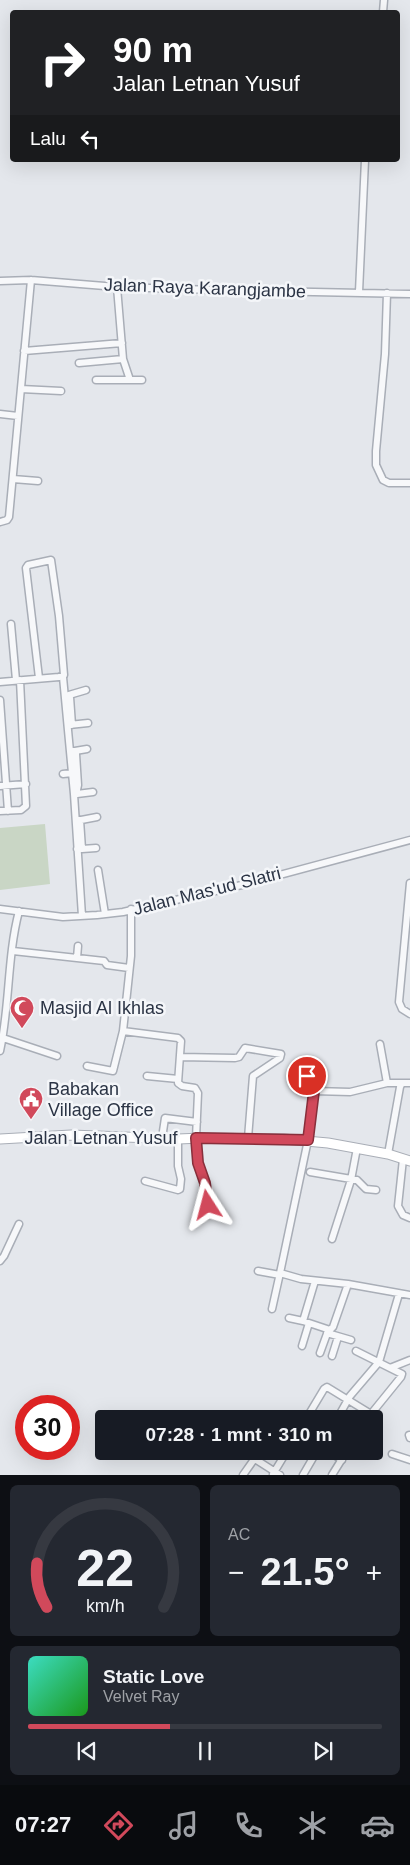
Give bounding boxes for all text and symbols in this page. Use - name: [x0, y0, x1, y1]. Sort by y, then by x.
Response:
- icon: right: [30, 30, 95, 95]
- text: 90 m: [113, 30, 193, 69]
- text: Jalan Letnan Yusuf: [113, 71, 300, 96]
- icon: left: [76, 125, 104, 153]
- text: Lalu: [30, 128, 66, 149]
- street label: Jalan Raya Karangjambe: [104, 274, 306, 302]
- street label: Jalan Mas'ud Slatri: [131, 863, 283, 919]
- mosque icon: Masjid Al Ikhlas: [9, 995, 35, 1029]
- place label: Masjid Al Ikhlas: [40, 998, 164, 1018]
- pin: [286, 1055, 328, 1097]
- icon: arrive: [293, 1062, 321, 1090]
- place label: Babakan Village Office: [48, 1079, 153, 1120]
- public building icon: Babakan Village Office: [18, 1086, 44, 1120]
- street label: Jalan Letnan Yusuf: [25, 1128, 178, 1148]
- position arrow: [181, 1178, 233, 1230]
- speed limit sign: 30: [15, 1395, 80, 1460]
- text: 07:28 · 1 mnt · 310 m: [146, 1424, 332, 1445]
- text: AC: [228, 1526, 250, 1543]
- text: 22: [76, 1539, 134, 1597]
- text: 21.5°: [260, 1551, 350, 1593]
- text: −: [228, 1557, 244, 1588]
- text: +: [366, 1557, 382, 1588]
- text: km/h: [86, 1596, 124, 1616]
- text: Static Love: [103, 1666, 204, 1687]
- text: Velvet Ray: [103, 1688, 179, 1705]
- icon: previous: [73, 1737, 101, 1765]
- icon: pause: [191, 1737, 219, 1765]
- icon: next: [309, 1737, 337, 1765]
- icon: directions: [101, 1808, 136, 1843]
- icon: music: [166, 1808, 201, 1843]
- icon: phone: [231, 1808, 266, 1843]
- icon: climate: [295, 1808, 330, 1843]
- icon: car: [360, 1808, 395, 1843]
- text: 07:27: [15, 1812, 71, 1837]

